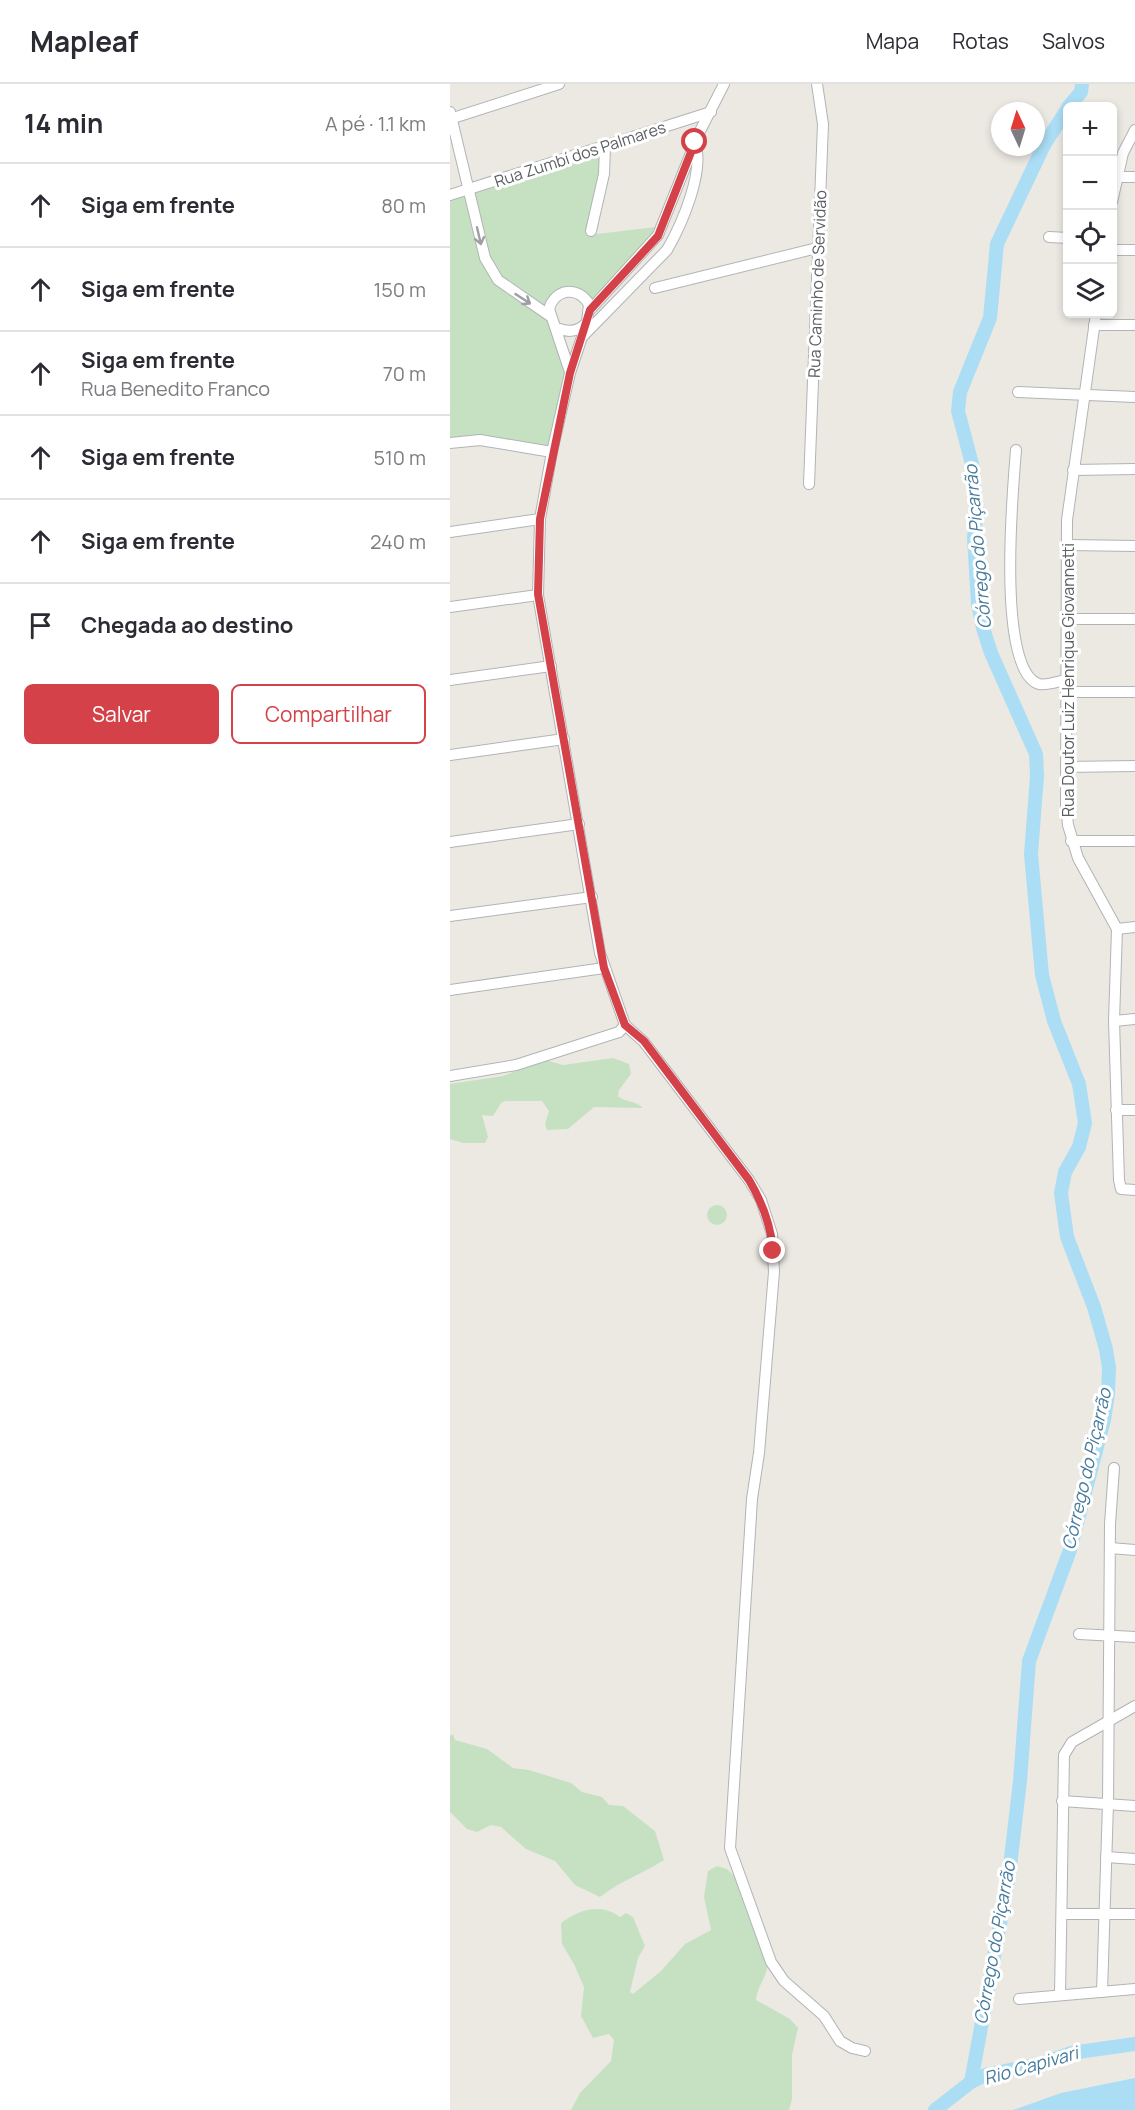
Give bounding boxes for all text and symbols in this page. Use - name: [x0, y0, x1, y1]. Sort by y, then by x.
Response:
- text: Mapleaf: [30, 22, 138, 60]
- text: Mapa: [866, 27, 919, 55]
- text: Rotas: [952, 27, 1009, 55]
- text: Salvos: [1042, 27, 1105, 55]
- north arrow: [991, 102, 1045, 156]
- map controls: [1063, 102, 1117, 318]
- button: +: [1063, 102, 1117, 156]
- text: 14 min: [24, 105, 103, 141]
- text: A pé · 1.1 km: [325, 110, 426, 137]
- street label: Rua Zumbí dos Palmares: [491, 116, 669, 192]
- route start: [681, 128, 707, 154]
- button: −: [1063, 156, 1117, 210]
- icon: ahead: [24, 189, 57, 222]
- text: Siga em frente: [81, 190, 235, 220]
- street label: Rua Caminho de Servidão: [803, 190, 831, 378]
- text: 80 m: [381, 192, 426, 219]
- button: locate: [1063, 210, 1117, 264]
- one-way arrow: [474, 226, 486, 245]
- button: layers: [1063, 264, 1117, 318]
- icon: ahead: [24, 273, 57, 306]
- text: Siga em frente: [81, 274, 235, 304]
- text: 150 m: [373, 276, 426, 303]
- one-way arrow: [514, 293, 531, 305]
- text: Siga em frente: [81, 345, 235, 375]
- icon: ahead: [24, 357, 57, 390]
- text: 70 m: [383, 360, 426, 387]
- text: Rua Benedito Franco: [81, 375, 270, 402]
- icon: ahead: [24, 441, 57, 474]
- text: Siga em frente: [81, 442, 235, 472]
- text: 510 m: [373, 444, 426, 471]
- water label: Córrego do Piçarrão: [958, 463, 996, 630]
- icon: ahead: [24, 525, 57, 558]
- text: Siga em frente: [81, 526, 235, 556]
- text: 240 m: [370, 528, 426, 555]
- street label: Rua Doutor Luiz Henrique Giovannetti: [1057, 543, 1079, 817]
- icon: arrive: [24, 609, 57, 642]
- text: Chegada ao destino: [81, 610, 293, 640]
- button: Salvar: [24, 684, 219, 744]
- button: Compartilhar: [231, 684, 426, 744]
- route end: [759, 1237, 785, 1263]
- water label: Córrego do Piçarrão: [1056, 1384, 1117, 1552]
- water label: Córrego do Piçarrão: [968, 1858, 1020, 2026]
- water label: Rio Capivari: [981, 2039, 1083, 2090]

